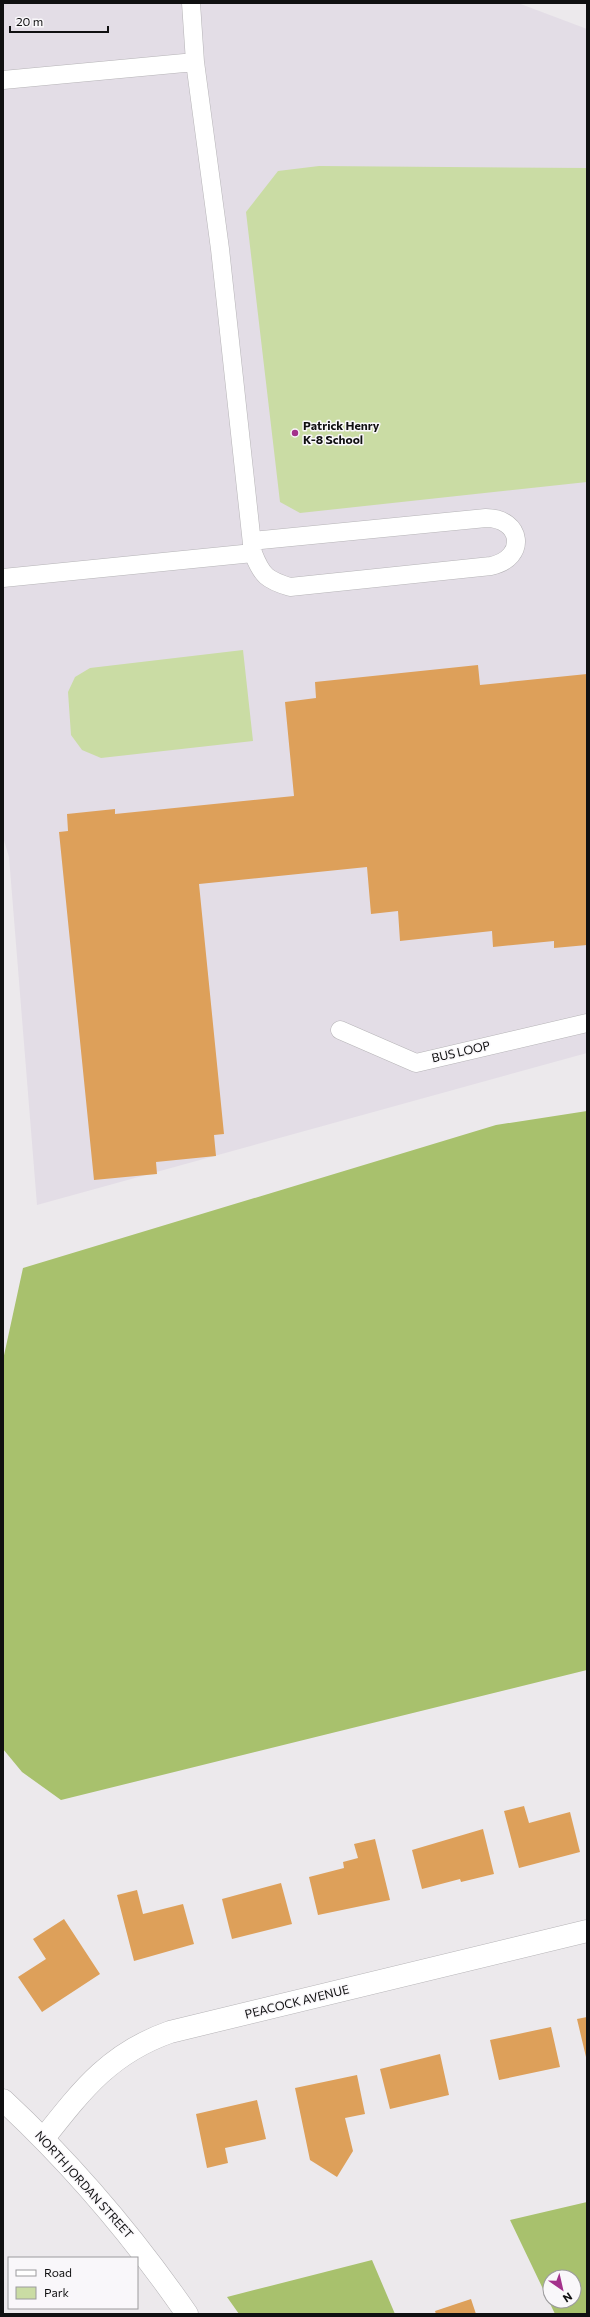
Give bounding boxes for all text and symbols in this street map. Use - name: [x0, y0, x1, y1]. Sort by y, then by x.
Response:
- scale bar: [10, 8, 108, 34]
- text: 20 m: [16, 14, 43, 28]
- place label: Patrick Henry K-8 School: [303, 418, 380, 446]
- marker: Patrick Henry K-8 School: [290, 428, 300, 438]
- street label: BUS LOOP: [430, 1037, 492, 1065]
- street label: PEACOCK AVENUE: [243, 1981, 350, 2021]
- street label: NORTH JORDAN STREET: [32, 2128, 137, 2242]
- legend: [8, 2257, 138, 2309]
- text: Road: [44, 2265, 72, 2279]
- north arrow: [542, 2269, 582, 2309]
- text: Park: [44, 2285, 70, 2299]
- text: N: [561, 2290, 575, 2305]

